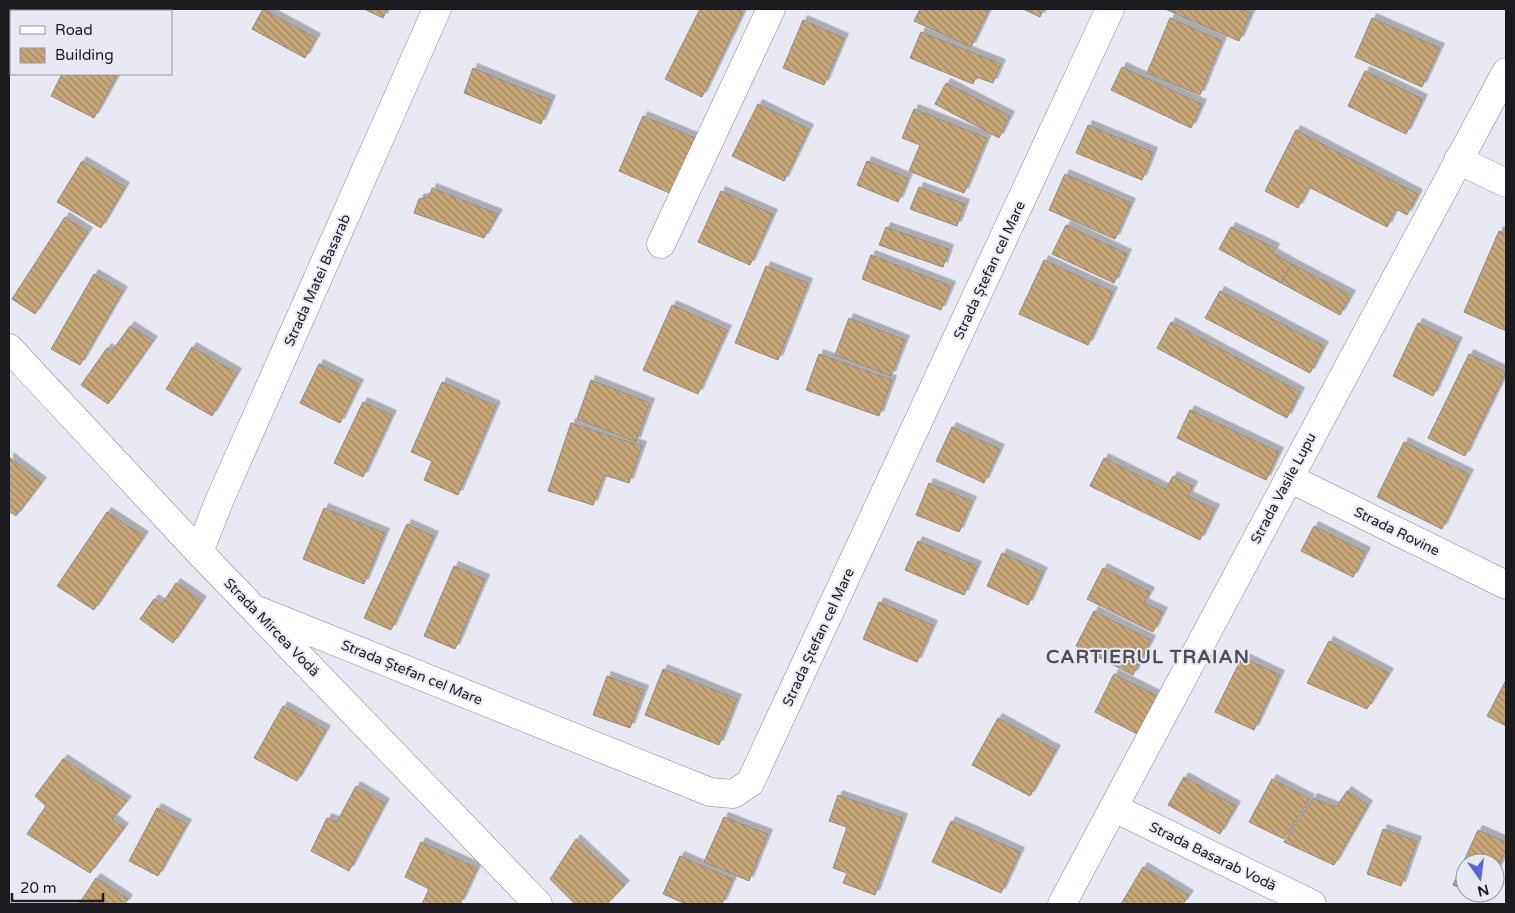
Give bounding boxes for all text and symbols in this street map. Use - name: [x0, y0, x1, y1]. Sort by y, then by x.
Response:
- legend: [10, 10, 172, 75]
- text: Road: [55, 21, 93, 39]
- text: Building: [55, 46, 114, 64]
- street label: Strada Ștefan cel Mare: [950, 198, 1029, 342]
- street label: Strada Matei Basarab: [281, 211, 354, 349]
- street label: Strada Vasile Lupu: [1247, 430, 1320, 547]
- street label: Strada Rovine: [1351, 503, 1442, 559]
- street label: Strada Ștefan cel Mare: [779, 565, 858, 709]
- street label: Strada Mircea Vodă: [220, 575, 323, 680]
- street label: Strada Ștefan cel Mare: [339, 636, 485, 709]
- district label: CARTIERUL TRAIAN: [1046, 646, 1250, 668]
- street label: Strada Basarab Vodă: [1146, 818, 1279, 895]
- north arrow: [1455, 853, 1505, 903]
- scale bar: [12, 870, 104, 902]
- text: 20 m: [20, 879, 57, 897]
- text: N: [1476, 881, 1491, 900]

